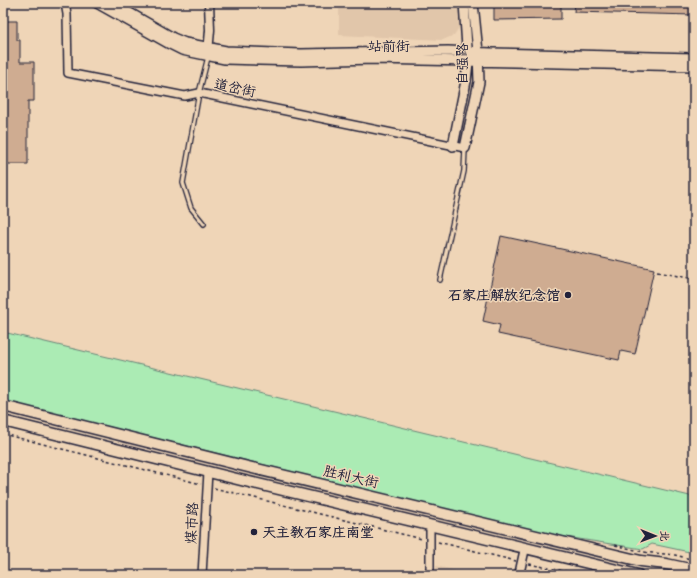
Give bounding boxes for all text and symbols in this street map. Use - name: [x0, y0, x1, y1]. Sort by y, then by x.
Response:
- street label: 站前街: [368, 38, 410, 55]
- street label: 自强路: [454, 43, 471, 85]
- street label: 道岔街: [213, 75, 257, 101]
- place label: 石家庄解放纪念馆: [448, 287, 560, 304]
- marker: 石家庄解放纪念馆: [563, 290, 573, 300]
- street label: 胜利大街: [322, 462, 380, 492]
- street label: 煤市路: [182, 502, 202, 544]
- north arrow: [635, 516, 675, 556]
- place label: 天主教石家庄南堂: [262, 524, 374, 541]
- marker: 天主教石家庄南堂: [249, 527, 259, 537]
- text: 北: [658, 531, 671, 542]

